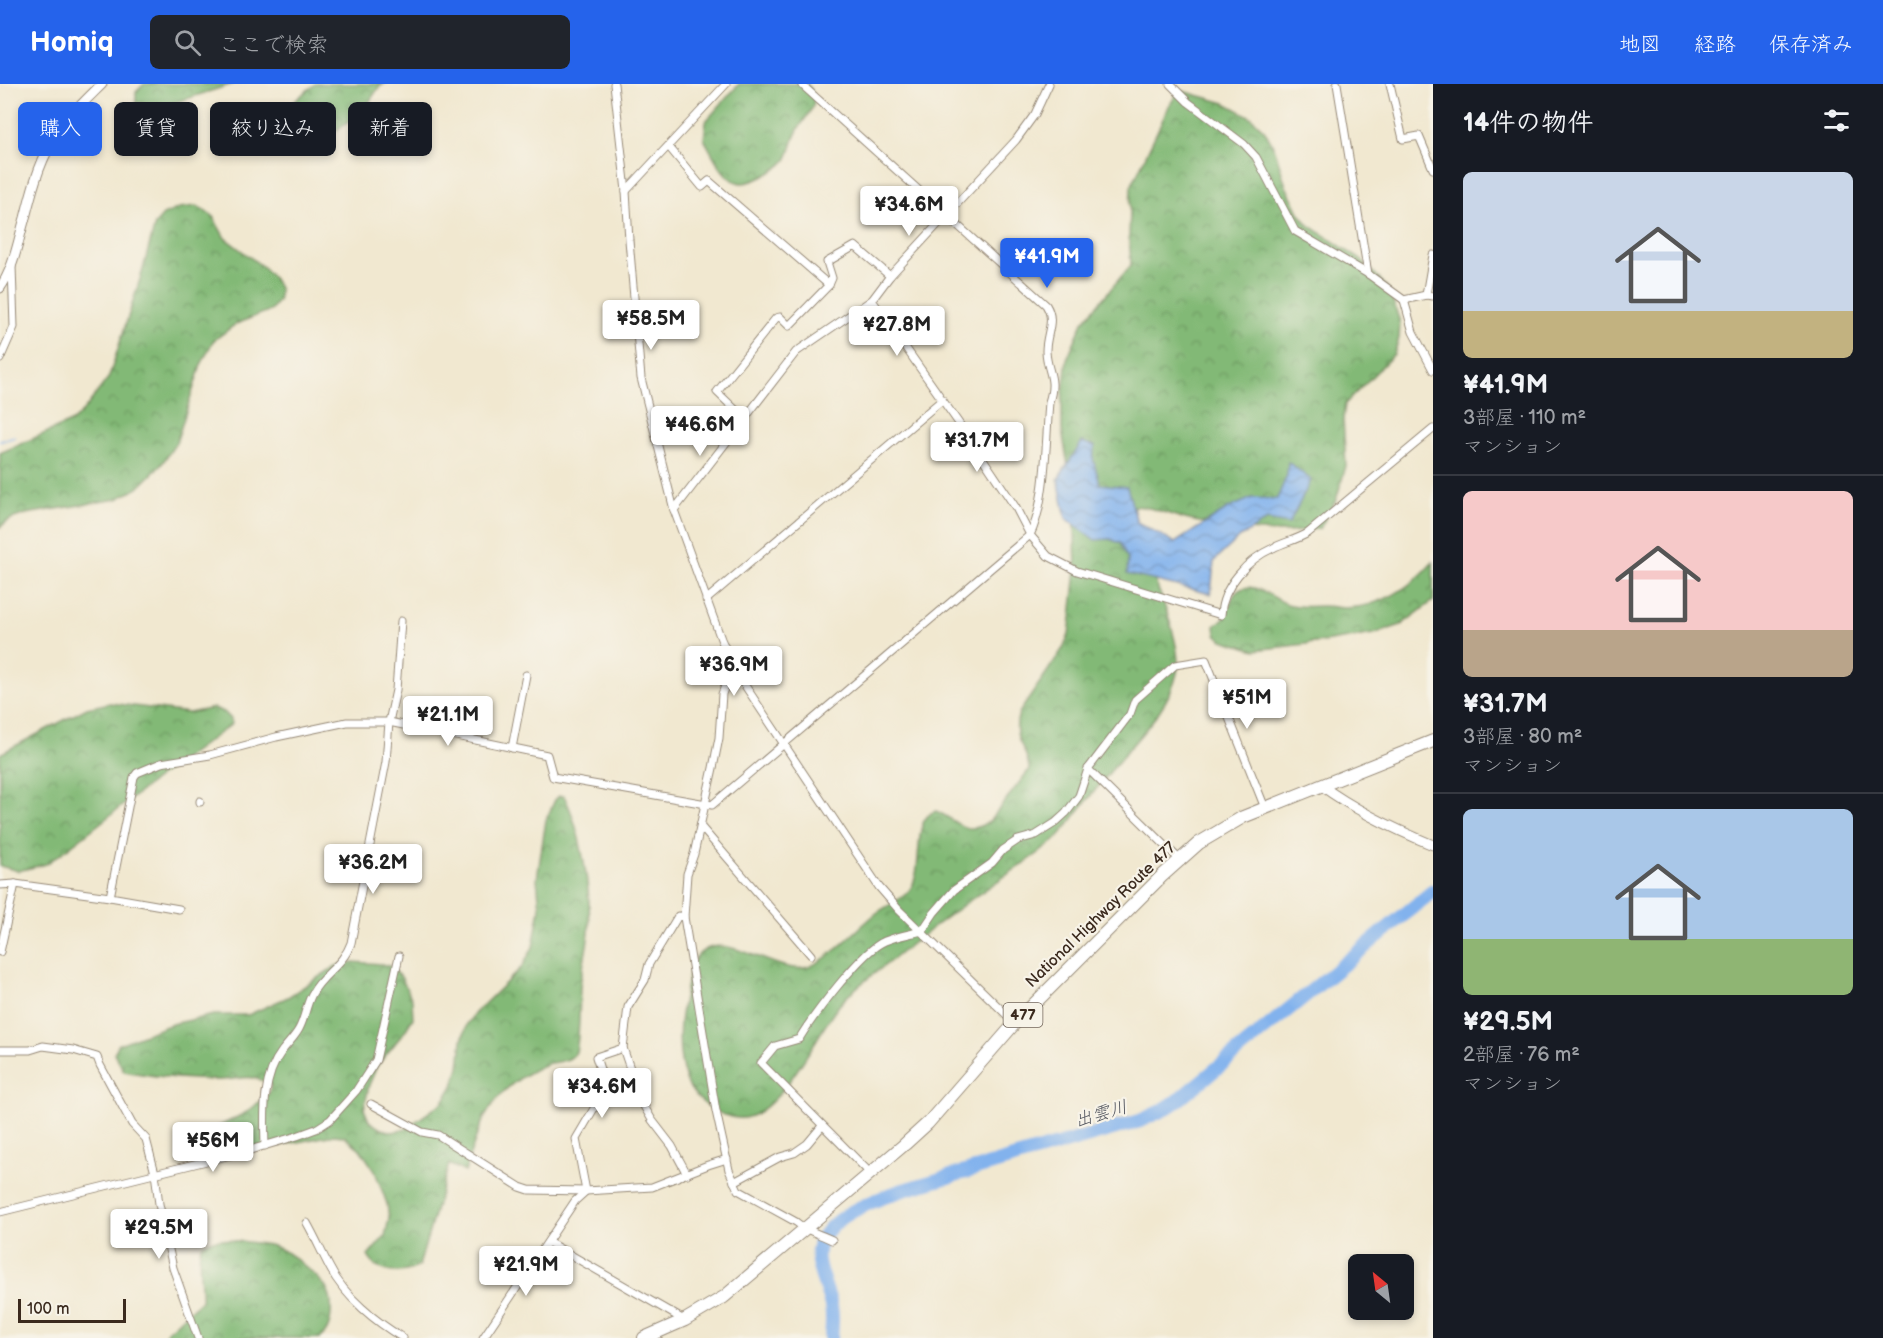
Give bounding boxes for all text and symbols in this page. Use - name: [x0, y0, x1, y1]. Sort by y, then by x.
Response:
- search box: [150, 15, 570, 69]
- text: Homiq: [30, 26, 114, 59]
- icon: search: [171, 26, 204, 59]
- text: ここで検索: [219, 32, 329, 59]
- text: 地図: [1619, 32, 1661, 57]
- text: 経路: [1694, 32, 1736, 57]
- text: 保存済み: [1769, 32, 1853, 57]
- chip: 購入: [18, 102, 102, 156]
- chip: 賃貸: [114, 102, 198, 156]
- chip: 絞り込み: [210, 102, 336, 156]
- chip: 新着: [348, 102, 432, 156]
- icon: filters: [1820, 104, 1853, 137]
- text: 14件の物件: [1463, 108, 1593, 139]
- pin: ¥34.6M: [860, 186, 958, 237]
- text: ¥34.6M: [874, 193, 944, 217]
- icon: home: [1604, 211, 1712, 319]
- pin: ¥41.9M: [998, 238, 1096, 289]
- text: ¥41.9M: [1014, 245, 1080, 269]
- pin: ¥58.5M: [602, 300, 700, 351]
- pin: ¥27.8M: [848, 306, 946, 357]
- text: ¥58.5M: [616, 307, 686, 331]
- text: ¥27.8M: [863, 313, 931, 337]
- text: ¥41.9M: [1463, 370, 1548, 401]
- pin: ¥46.6M: [651, 406, 749, 457]
- text: 3部屋 · 110 m²: [1463, 406, 1586, 430]
- text: ¥46.6M: [665, 413, 735, 437]
- pin: ¥31.7M: [928, 422, 1026, 473]
- text: ¥31.7M: [944, 429, 1010, 453]
- text: マンション: [1463, 435, 1562, 459]
- icon: home: [1604, 530, 1712, 638]
- pin: ¥36.9M: [685, 646, 783, 697]
- text: ¥36.9M: [699, 653, 769, 677]
- pin: ¥51M: [1211, 679, 1283, 730]
- text: ¥51M: [1222, 686, 1272, 710]
- text: ¥31.7M: [1463, 689, 1548, 720]
- pin: ¥21.1M: [399, 696, 497, 747]
- text: ¥21.1M: [417, 703, 479, 727]
- text: 3部屋 · 80 m²: [1463, 725, 1582, 749]
- text: マンション: [1463, 754, 1562, 778]
- street label: National Highway Route 477: [1022, 838, 1180, 992]
- pin: ¥36.2M: [324, 844, 422, 895]
- icon: home: [1604, 848, 1712, 956]
- text: ¥36.2M: [338, 851, 408, 875]
- road number: 477: [1004, 1003, 1042, 1027]
- text: ¥29.5M: [1463, 1007, 1553, 1038]
- text: 2部屋 · 76 m²: [1463, 1043, 1580, 1067]
- pin: ¥34.6M: [553, 1068, 651, 1119]
- text: マンション: [1463, 1072, 1562, 1096]
- text: ¥34.6M: [567, 1075, 637, 1099]
- water label: 出雲川: [1072, 1096, 1130, 1132]
- pin: ¥56M: [177, 1122, 249, 1173]
- text: ¥56M: [186, 1129, 240, 1153]
- pin: ¥29.5M: [110, 1209, 208, 1260]
- text: ¥29.5M: [124, 1216, 194, 1240]
- pin: ¥21.9M: [477, 1246, 575, 1297]
- text: ¥21.9M: [493, 1253, 559, 1277]
- north arrow: [1348, 1254, 1414, 1320]
- map controls: [1348, 1254, 1414, 1320]
- scale bar: [18, 1296, 126, 1324]
- text: 100 m: [27, 1300, 70, 1319]

